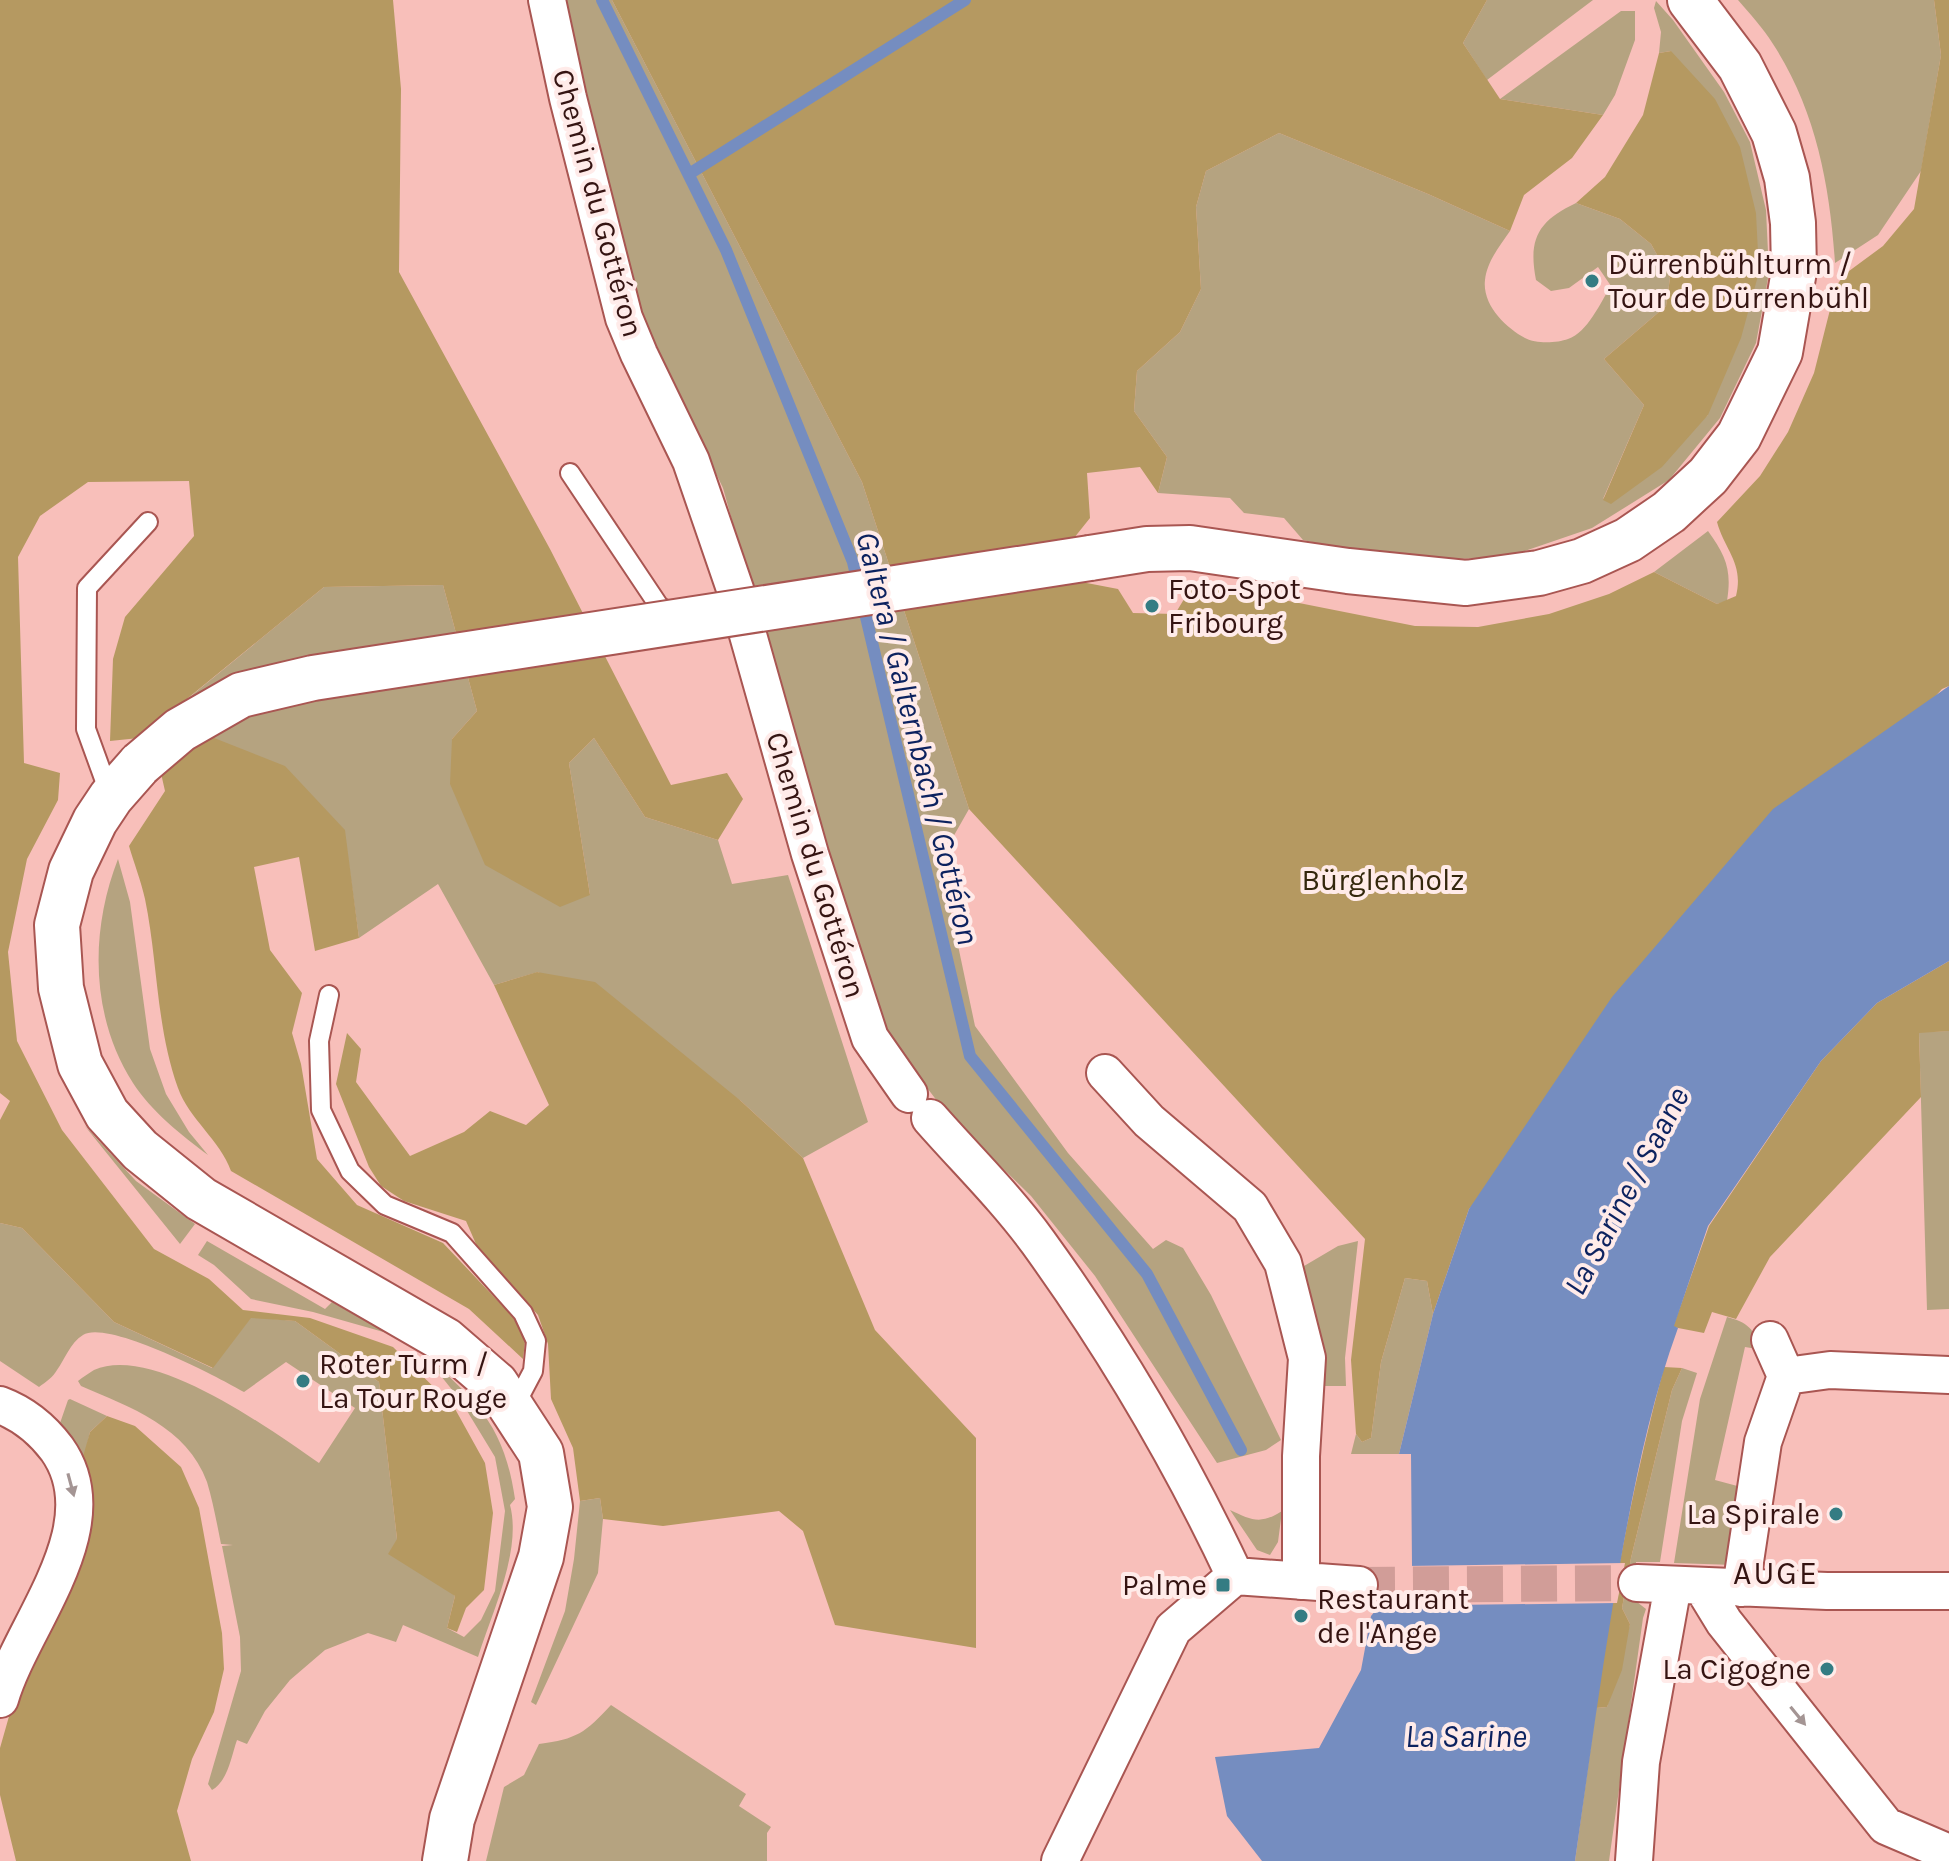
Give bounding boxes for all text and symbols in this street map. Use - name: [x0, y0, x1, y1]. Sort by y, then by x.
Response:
- street label: Chemin du Gottéron: [545, 65, 651, 341]
- place label: Dürrenbühlturm / Tour de Dürrenbühl: [1608, 246, 1869, 316]
- marker: Dürrenbühlturm / Tour de Dürrenbühl: [1583, 272, 1601, 290]
- water label: Galtera / Galternbach / Gottéron: [848, 528, 987, 949]
- place label: Foto-Spot Fribourg: [1168, 571, 1301, 641]
- marker: Foto-Spot Fribourg: [1143, 597, 1161, 615]
- street label: Chemin du Gottéron: [758, 728, 874, 1002]
- park label: Bürglenholz: [1301, 862, 1465, 898]
- water label: La Sarine / Saane: [1556, 1081, 1697, 1301]
- place label: Roter Turm / La Tour Rouge: [319, 1346, 507, 1416]
- marker: Roter Turm / La Tour Rouge: [294, 1372, 312, 1390]
- one-way arrow: [65, 1472, 77, 1497]
- place label: La Spirale: [1687, 1496, 1820, 1532]
- marker: La Spirale: [1827, 1505, 1845, 1523]
- district label: AUGE: [1733, 1555, 1819, 1592]
- place label: Palme: [1122, 1567, 1207, 1603]
- marker: Palme: [1214, 1576, 1232, 1594]
- place label: Restaurant de l'Ange: [1317, 1581, 1469, 1651]
- marker: Restaurant de l'Ange: [1292, 1607, 1310, 1625]
- place label: La Cigogne: [1662, 1651, 1811, 1687]
- marker: La Cigogne: [1818, 1660, 1836, 1678]
- one-way arrow: [1789, 1706, 1806, 1726]
- water label: La Sarine: [1405, 1718, 1527, 1755]

